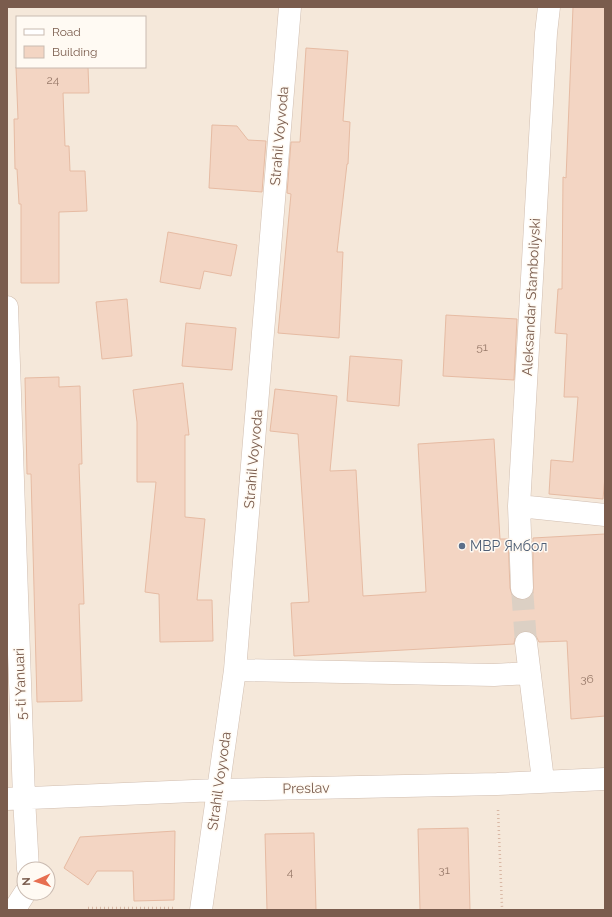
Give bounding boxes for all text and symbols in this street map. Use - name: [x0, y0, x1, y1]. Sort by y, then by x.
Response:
- legend: [16, 16, 146, 68]
- text: Road: [52, 25, 81, 39]
- text: Building: [52, 45, 98, 59]
- house number: 24: [47, 73, 60, 87]
- street label: Strahil Voyvoda: [267, 86, 291, 186]
- street label: Aleksandar Stamboliyski: [519, 218, 543, 376]
- house number: 51: [476, 340, 488, 354]
- street label: Strahil Voyvoda: [241, 409, 265, 509]
- place label: МВР Ямбол: [470, 538, 547, 554]
- marker: МВР Ямбол: [457, 541, 467, 551]
- street label: 5-ti Yanuari: [11, 648, 29, 720]
- house number: 36: [580, 672, 594, 686]
- street label: Strahil Voyvoda: [204, 731, 234, 831]
- street label: Preslav: [282, 780, 330, 796]
- north arrow: [16, 861, 56, 901]
- house number: 31: [438, 863, 450, 877]
- house number: 4: [287, 865, 294, 879]
- text: N: [20, 877, 33, 886]

